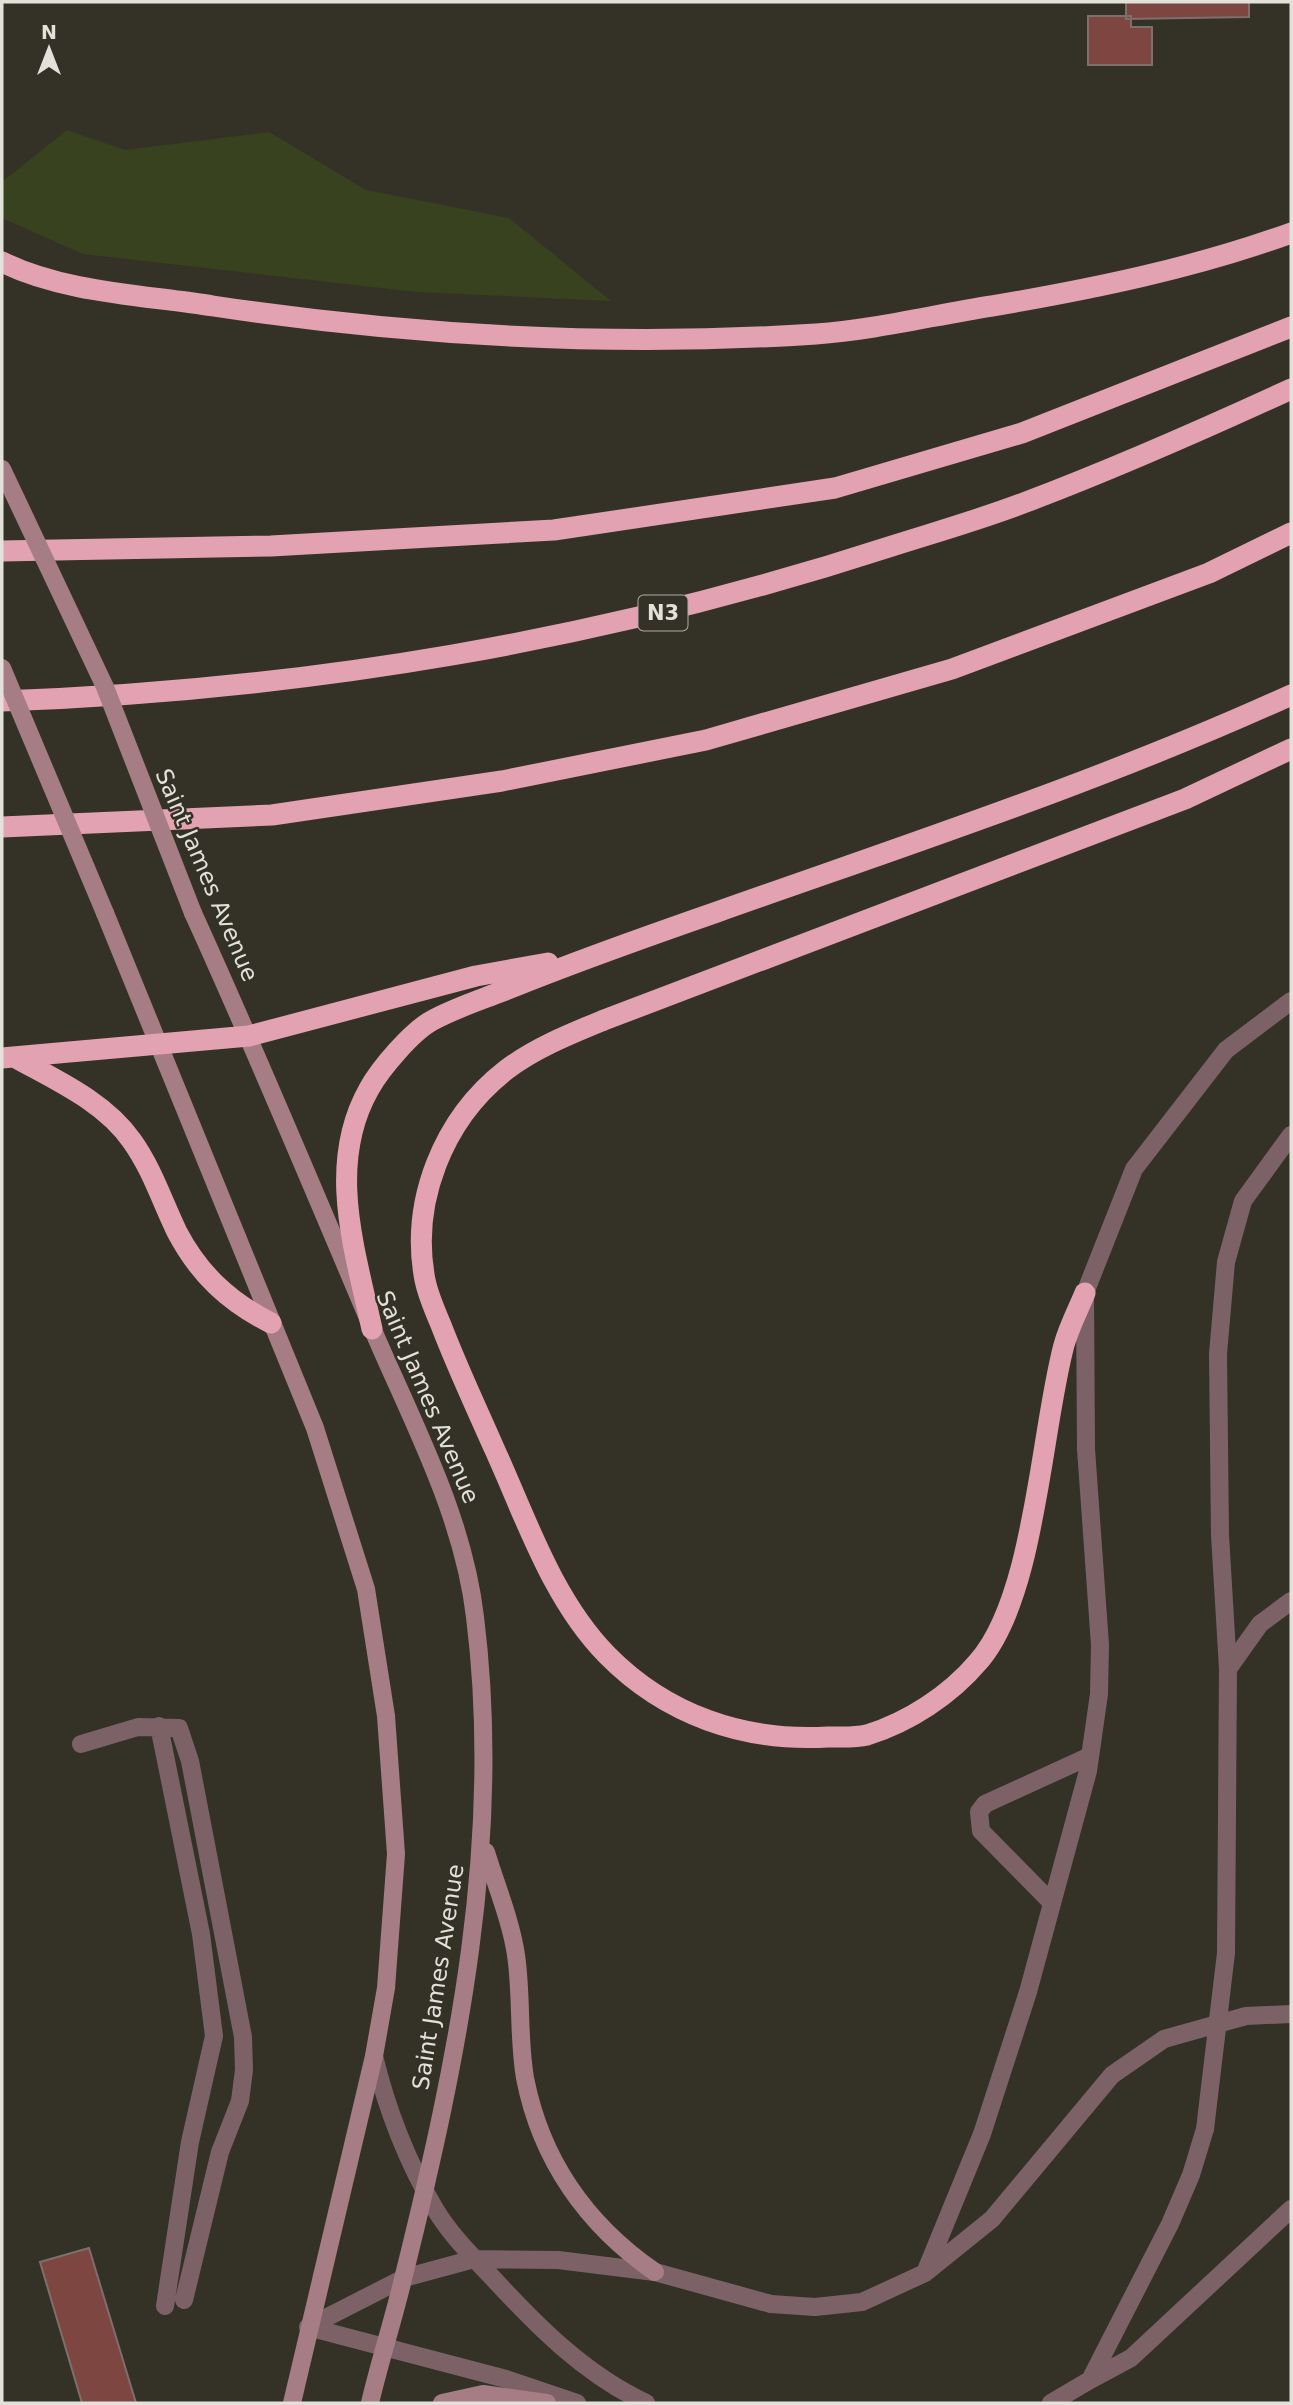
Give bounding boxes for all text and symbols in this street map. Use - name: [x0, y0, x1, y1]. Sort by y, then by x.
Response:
- north arrow: [14, 14, 84, 84]
- text: N: [41, 21, 57, 43]
- road number: N3: [638, 596, 688, 630]
- street label: Saint James Avenue: [150, 765, 264, 985]
- street label: Saint James Avenue: [371, 1287, 485, 1507]
- street label: Saint James Avenue: [407, 1862, 469, 2092]

